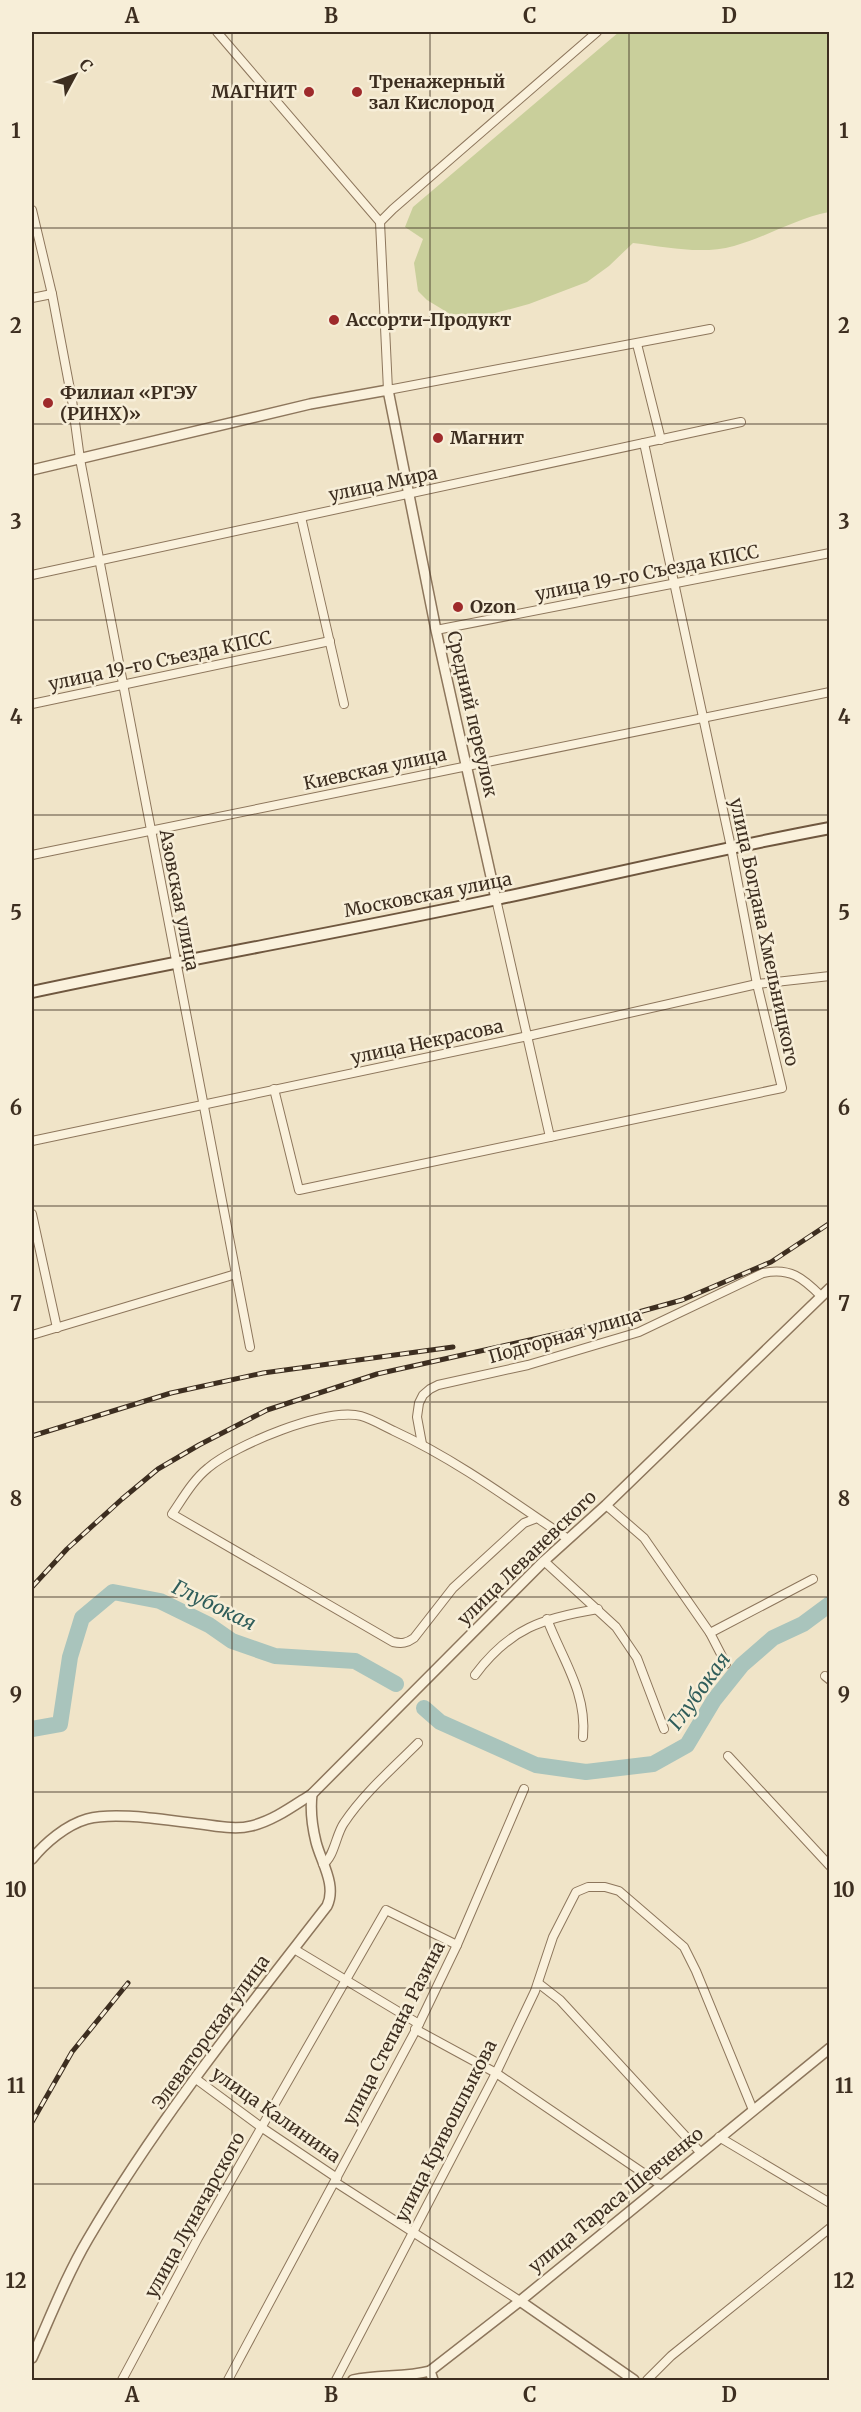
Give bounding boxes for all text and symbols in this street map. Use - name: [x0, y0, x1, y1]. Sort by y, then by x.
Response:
- text: A: [124, 3, 140, 28]
- text: B: [324, 3, 338, 28]
- text: C: [523, 3, 537, 28]
- text: D: [721, 3, 737, 28]
- north arrow: [45, 45, 105, 105]
- text: С: [75, 55, 97, 76]
- place label: Тренажерный зал Кислород: [369, 70, 506, 114]
- place label: МАГНИТ: [211, 80, 297, 103]
- marker: МАГНИТ: [302, 85, 316, 99]
- marker: Тренажерный зал Кислород: [350, 85, 364, 99]
- text: 1: [11, 118, 21, 143]
- text: 1: [839, 118, 849, 143]
- place label: Ассорти-Продукт: [345, 308, 511, 331]
- text: 2: [10, 313, 22, 338]
- marker: Ассорти-Продукт: [327, 313, 341, 327]
- text: 2: [838, 313, 850, 338]
- place label: Филиал «РГЭУ (РИНХ)»: [60, 381, 197, 425]
- marker: Филиал «РГЭУ (РИНХ)»: [41, 396, 55, 410]
- place label: Магнит: [450, 426, 524, 449]
- marker: Магнит: [431, 431, 445, 445]
- street label: улица Мира: [326, 461, 440, 506]
- text: 3: [10, 509, 22, 534]
- text: 3: [838, 509, 850, 534]
- street label: улица 19-го Съезда КПСС: [533, 539, 761, 606]
- place label: Ozon: [470, 595, 516, 618]
- marker: Ozon: [451, 600, 465, 614]
- street label: улица 19-го Съезда КПСС: [46, 626, 274, 695]
- street label: Средний переулок: [442, 629, 503, 800]
- text: 4: [10, 704, 23, 729]
- text: 4: [838, 704, 851, 729]
- street label: Киевская улица: [301, 742, 449, 795]
- street label: улица Богдана Хмельницкого: [725, 796, 804, 1068]
- street label: Азовская улица: [154, 826, 205, 973]
- street label: Московская улица: [342, 867, 514, 922]
- text: 5: [10, 900, 22, 925]
- text: 5: [838, 900, 850, 925]
- street label: улица Некрасова: [349, 1014, 506, 1069]
- text: 6: [10, 1095, 22, 1120]
- text: 6: [838, 1095, 850, 1120]
- text: 7: [10, 1291, 22, 1316]
- text: 7: [838, 1291, 850, 1316]
- street label: Подгорная улица: [486, 1303, 644, 1368]
- street label: улица Леваневского: [452, 1485, 601, 1630]
- text: 8: [10, 1486, 22, 1511]
- text: 8: [838, 1486, 850, 1511]
- water label: Глубокая: [168, 1574, 260, 1635]
- water label: Глубокая: [662, 1647, 735, 1734]
- text: 9: [10, 1682, 22, 1707]
- text: 9: [838, 1682, 850, 1707]
- text: 10: [5, 1877, 27, 1902]
- text: 10: [833, 1877, 855, 1902]
- street label: улица Степана Разина: [337, 1937, 450, 2128]
- street label: Элеваторская улица: [147, 1950, 275, 2113]
- street label: улица Кривошлыкова: [390, 2035, 502, 2226]
- street label: улица Калинина: [207, 2062, 345, 2168]
- text: 11: [7, 2073, 25, 2098]
- text: 11: [835, 2073, 853, 2098]
- street label: улица Тараса Шевченко: [524, 2122, 708, 2277]
- street label: улица Луначарского: [139, 2128, 250, 2302]
- text: 12: [6, 2268, 27, 2293]
- text: 12: [834, 2268, 855, 2293]
- text: A: [124, 2382, 140, 2407]
- text: B: [324, 2382, 338, 2407]
- text: C: [523, 2382, 537, 2407]
- text: D: [721, 2382, 737, 2407]

